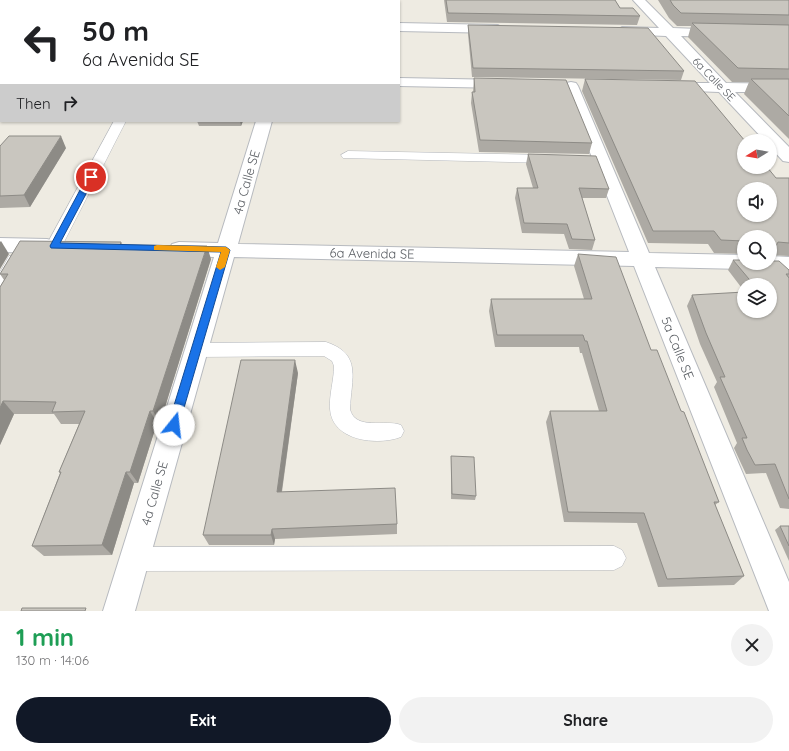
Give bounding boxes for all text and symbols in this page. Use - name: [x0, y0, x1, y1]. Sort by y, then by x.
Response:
- text: 50 m: [82, 13, 149, 48]
- icon: left: [16, 16, 68, 68]
- text: 6a Avenida SE: [82, 48, 200, 71]
- street label: 6a Calle SE: [689, 54, 739, 104]
- icon: right: [59, 92, 81, 114]
- text: Then: [16, 94, 51, 113]
- north arrow: [737, 134, 777, 174]
- map controls: [737, 134, 777, 318]
- street label: 4a Calle SE: [229, 148, 263, 216]
- pin: [74, 160, 108, 194]
- icon: arrive: [80, 166, 102, 188]
- button: sound: [737, 182, 777, 222]
- button: search: [737, 230, 777, 270]
- street label: 6a Avenida SE: [329, 244, 415, 262]
- button: layers: [737, 278, 777, 318]
- street label: 5a Calle SE: [658, 314, 698, 382]
- position arrow: [153, 404, 195, 446]
- street label: 4a Calle SE: [137, 459, 171, 527]
- text: 1 min: [16, 622, 74, 652]
- button: close: [731, 624, 773, 666]
- text: 130 m · 14:06: [16, 652, 89, 668]
- button: Exit: [16, 697, 391, 743]
- button: Share: [399, 697, 773, 743]

